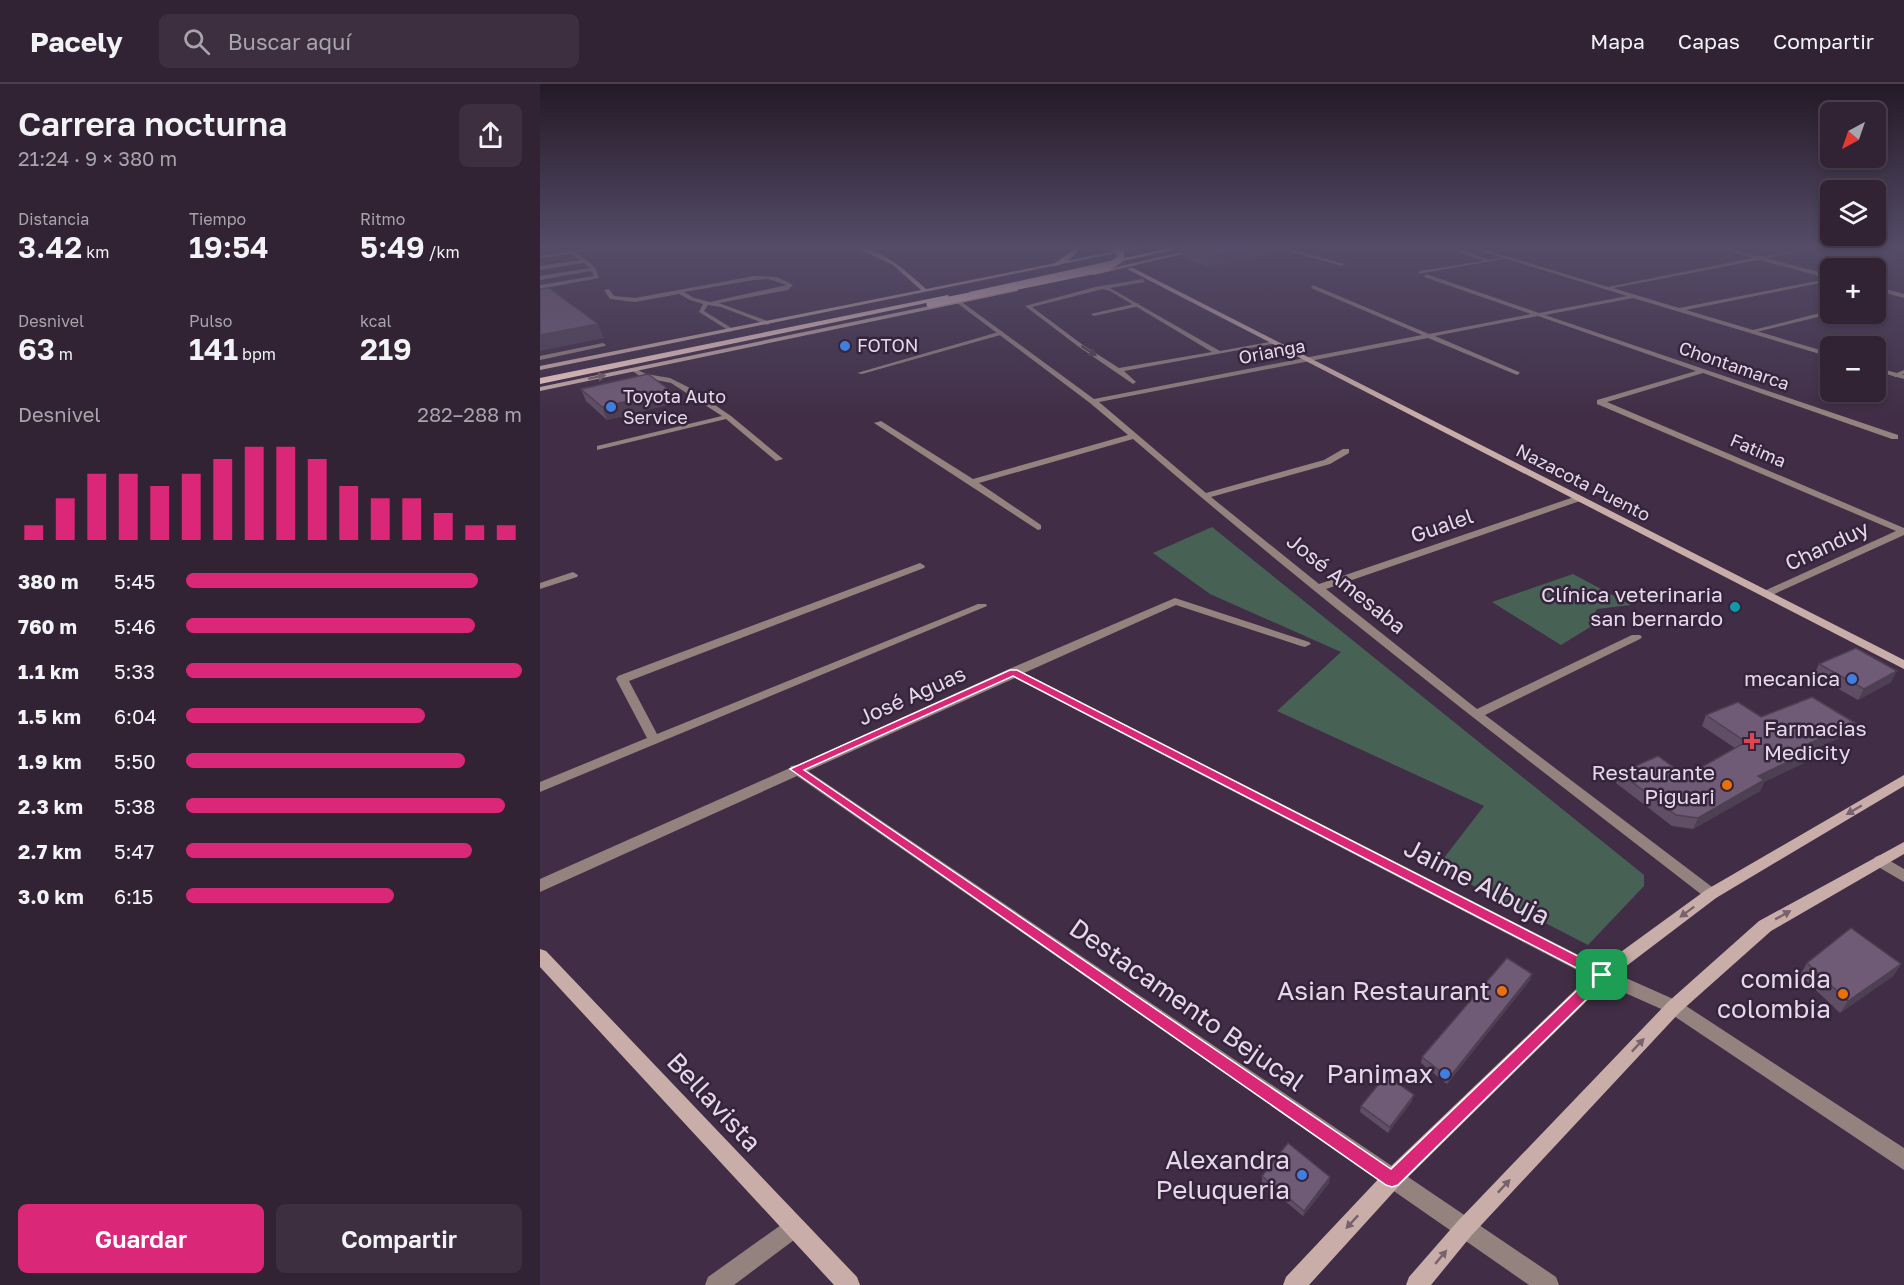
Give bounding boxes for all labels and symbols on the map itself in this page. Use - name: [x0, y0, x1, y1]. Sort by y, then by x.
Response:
- north arrow: [1820, 102, 1886, 168]
- place label: FOTON: [857, 334, 918, 356]
- street label: Orianga: [1237, 334, 1307, 368]
- street label: Chontamarca: [1676, 336, 1792, 394]
- marker: FOTON: [838, 339, 852, 353]
- one-way arrow: [1081, 346, 1097, 357]
- one-way arrow: [588, 372, 607, 381]
- place label: Toyota Auto Service: [623, 385, 726, 428]
- marker: Toyota Auto Service: [604, 400, 618, 414]
- street label: Fatima: [1727, 429, 1790, 472]
- street label: Nazacota Puento: [1513, 439, 1654, 525]
- street label: Gualel: [1407, 502, 1477, 548]
- street label: Chanduy: [1781, 514, 1873, 576]
- street label: José Amesaba: [1282, 527, 1411, 639]
- place label: Clínica veterinaria san bernardo: [1541, 581, 1723, 631]
- marker: Clínica veterinaria san bernardo: [1728, 600, 1742, 614]
- street label: José Aguas: [854, 660, 970, 730]
- place label: mecanica: [1744, 665, 1840, 691]
- marker: mecanica: [1845, 672, 1859, 686]
- place label: Farmacias Medicity: [1764, 715, 1867, 765]
- marker: Farmacias Medicity: [1745, 734, 1759, 748]
- place label: Restaurante Piguari: [1592, 759, 1715, 809]
- marker: Restaurante Piguari: [1720, 778, 1734, 792]
- one-way arrow: [1845, 805, 1862, 815]
- street label: Jaime Albuja: [1399, 832, 1555, 932]
- one-way arrow: [1680, 905, 1695, 917]
- one-way arrow: [1775, 910, 1791, 921]
- street label: Destacamento Bejucal: [1064, 912, 1311, 1098]
- pin: [1576, 949, 1627, 1000]
- place label: comida colombia: [1717, 963, 1831, 1024]
- place label: Asian Restaurant: [1277, 975, 1490, 1006]
- marker: Asian Restaurant: [1495, 984, 1509, 998]
- marker: comida colombia: [1836, 987, 1850, 1001]
- one-way arrow: [1631, 1037, 1645, 1052]
- street label: Bellavista: [661, 1046, 768, 1157]
- place label: Panimax: [1327, 1058, 1433, 1089]
- marker: Panimax: [1438, 1067, 1452, 1081]
- place label: Alexandra Peluqueria: [1156, 1144, 1290, 1205]
- marker: Alexandra Peluqueria: [1295, 1168, 1309, 1182]
- one-way arrow: [1497, 1179, 1511, 1194]
- one-way arrow: [1346, 1214, 1359, 1229]
- one-way arrow: [1434, 1249, 1447, 1265]

